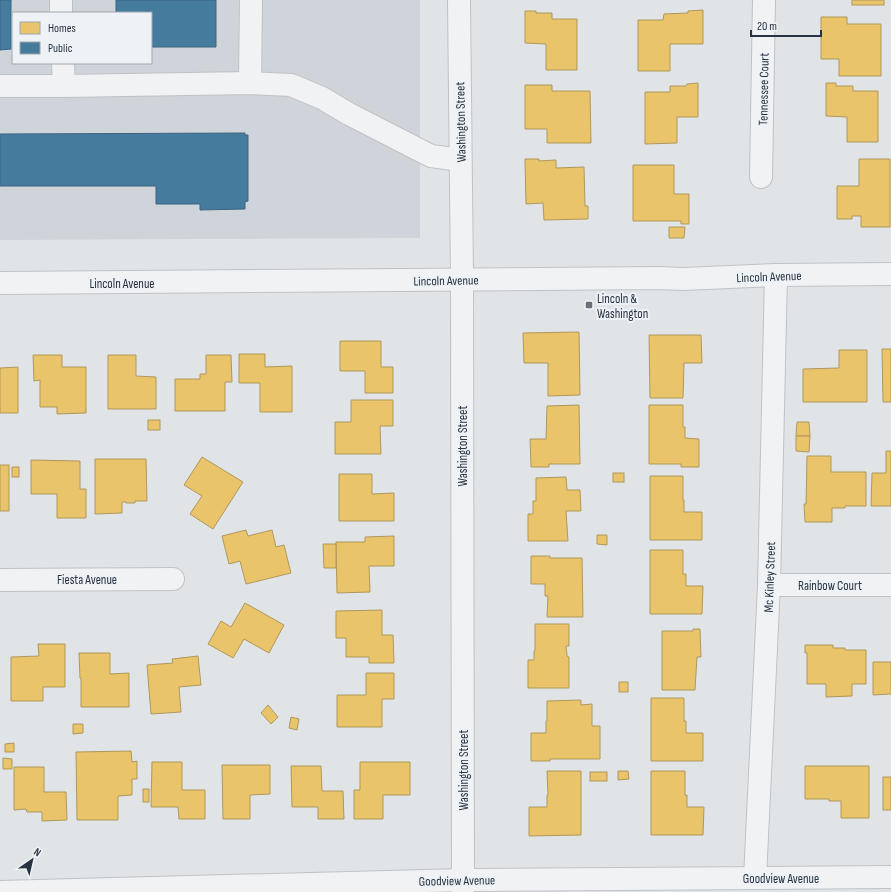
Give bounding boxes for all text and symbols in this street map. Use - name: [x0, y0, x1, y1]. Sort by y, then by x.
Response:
- legend: [12, 12, 152, 64]
- scale bar: [751, 12, 821, 38]
- text: 20 m: [757, 19, 777, 34]
- text: Homes: [48, 21, 76, 36]
- text: Public: [48, 41, 73, 56]
- street label: Tennessee Court: [755, 53, 773, 125]
- street label: Washington Street: [452, 81, 470, 163]
- street label: Lincoln Avenue: [736, 268, 802, 286]
- street label: Lincoln Avenue: [413, 272, 479, 290]
- street label: Lincoln Avenue: [89, 276, 155, 292]
- place label: Lincoln & Washington: [597, 291, 648, 322]
- marker: Lincoln & Washington: [584, 300, 594, 310]
- street label: Washington Street: [455, 406, 471, 486]
- street label: Mc Kinley Street: [761, 541, 779, 613]
- street label: Fiesta Avenue: [57, 572, 117, 588]
- street label: Rainbow Court: [798, 578, 862, 594]
- street label: Washington Street: [456, 730, 472, 810]
- north arrow: [12, 840, 52, 880]
- text: N: [31, 845, 43, 859]
- street label: Goodview Avenue: [743, 871, 819, 887]
- street label: Goodview Avenue: [419, 872, 495, 890]

